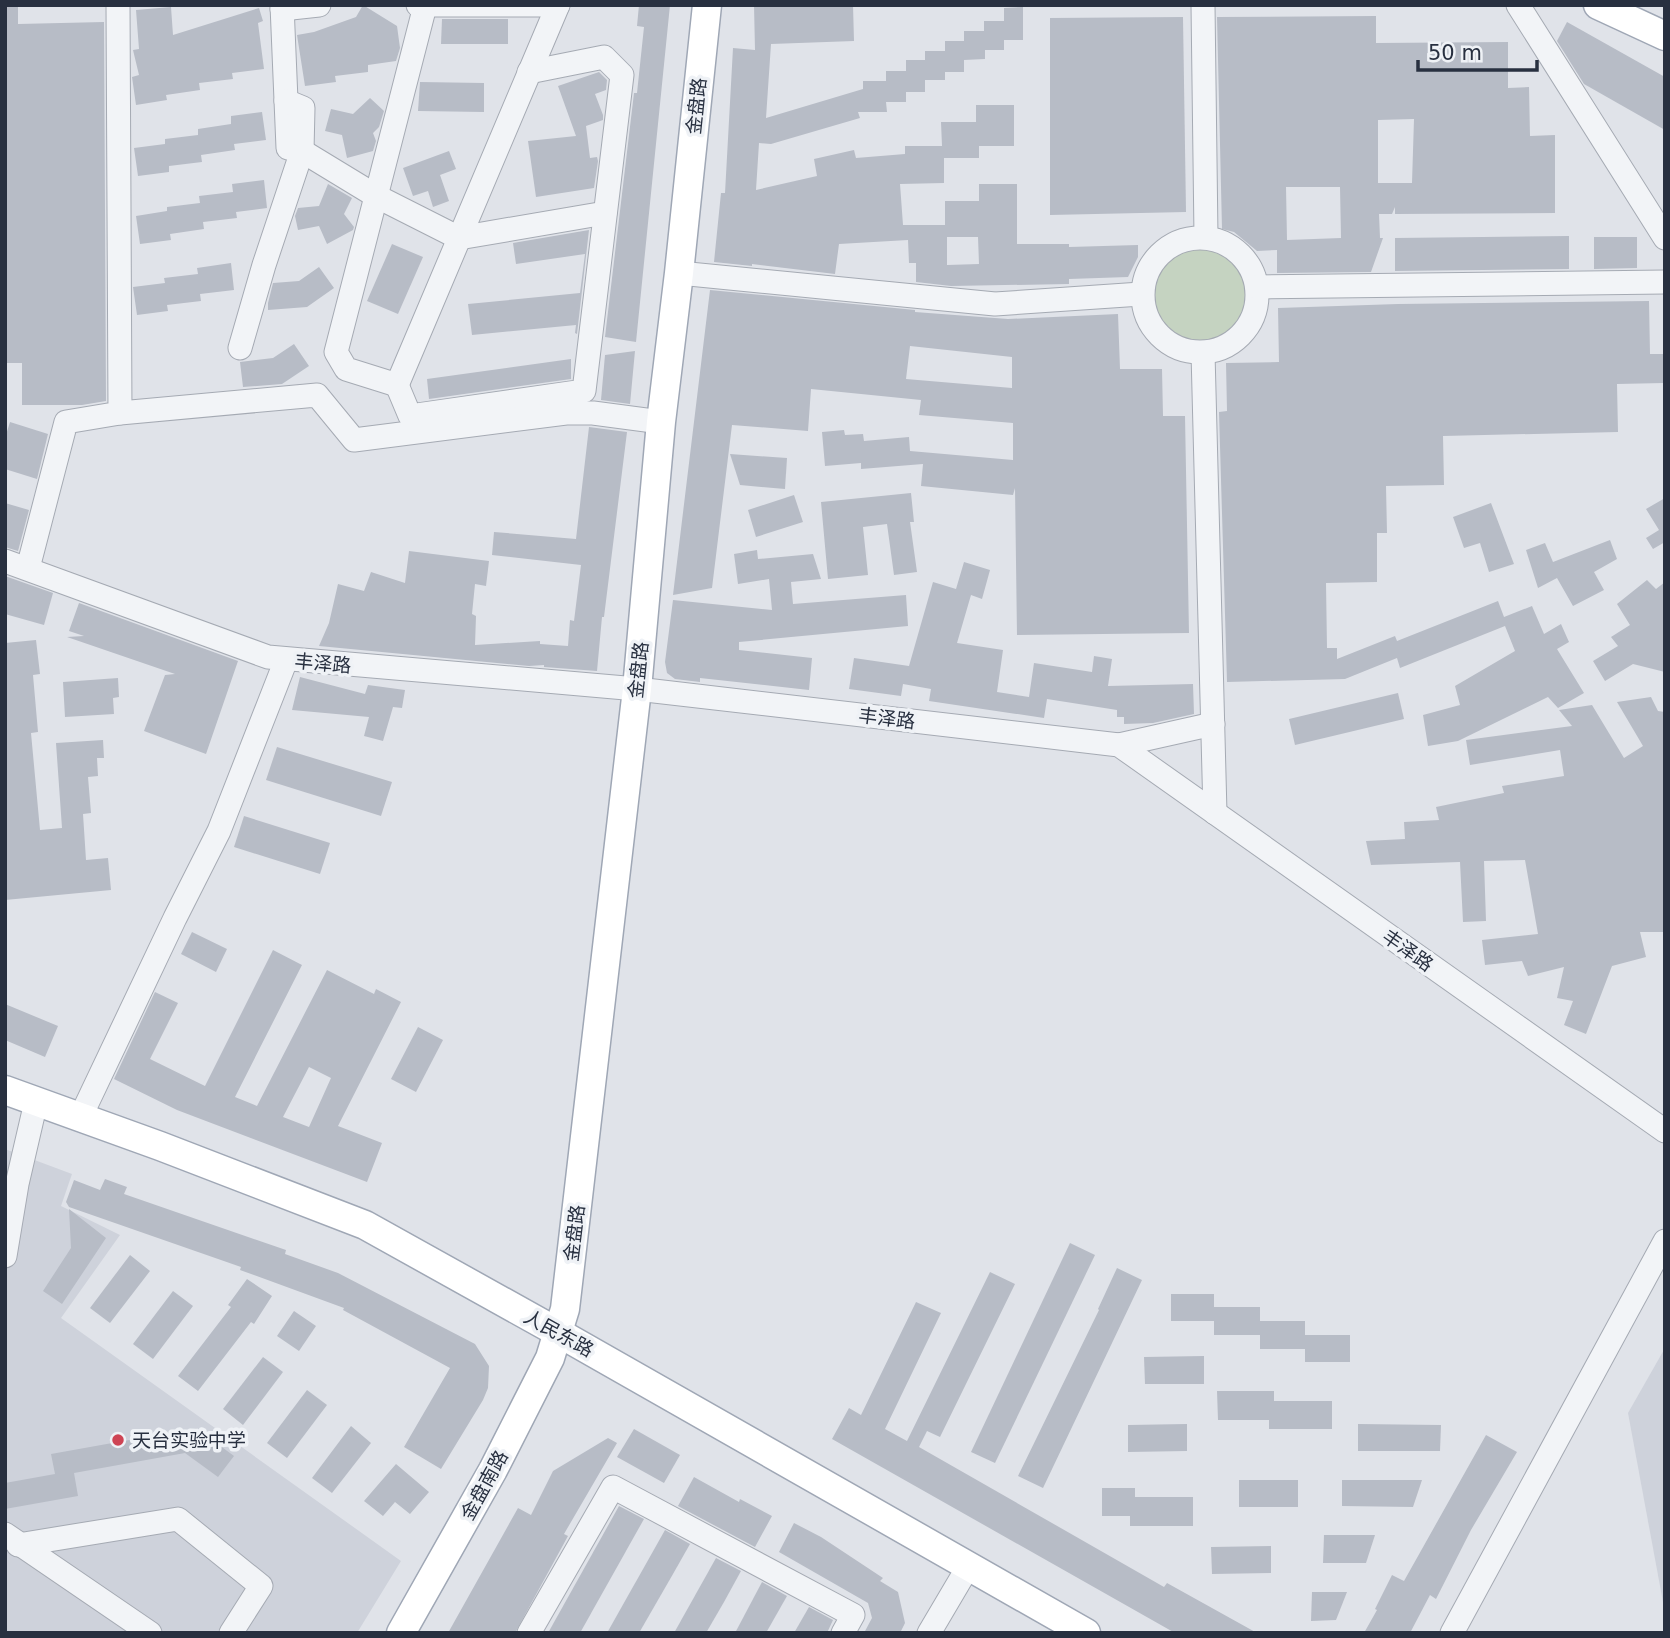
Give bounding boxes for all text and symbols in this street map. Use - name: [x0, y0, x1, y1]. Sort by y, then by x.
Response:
- scale bar: [1418, 28, 1537, 72]
- text: 50 m: [1428, 41, 1482, 65]
- street label: 金盘路: [682, 76, 710, 136]
- street label: 金盘路: [624, 640, 652, 700]
- street label: 丰泽路: [294, 650, 352, 676]
- street label: 丰泽路: [857, 704, 917, 732]
- street label: 丰泽路: [1378, 925, 1438, 975]
- street label: 金盘路: [560, 1203, 588, 1263]
- street label: 人民东路: [520, 1305, 598, 1361]
- place label: 天台实验中学: [132, 1429, 246, 1451]
- marker: 天台实验中学: [110, 1432, 126, 1448]
- street label: 金盘南路: [456, 1446, 512, 1524]

